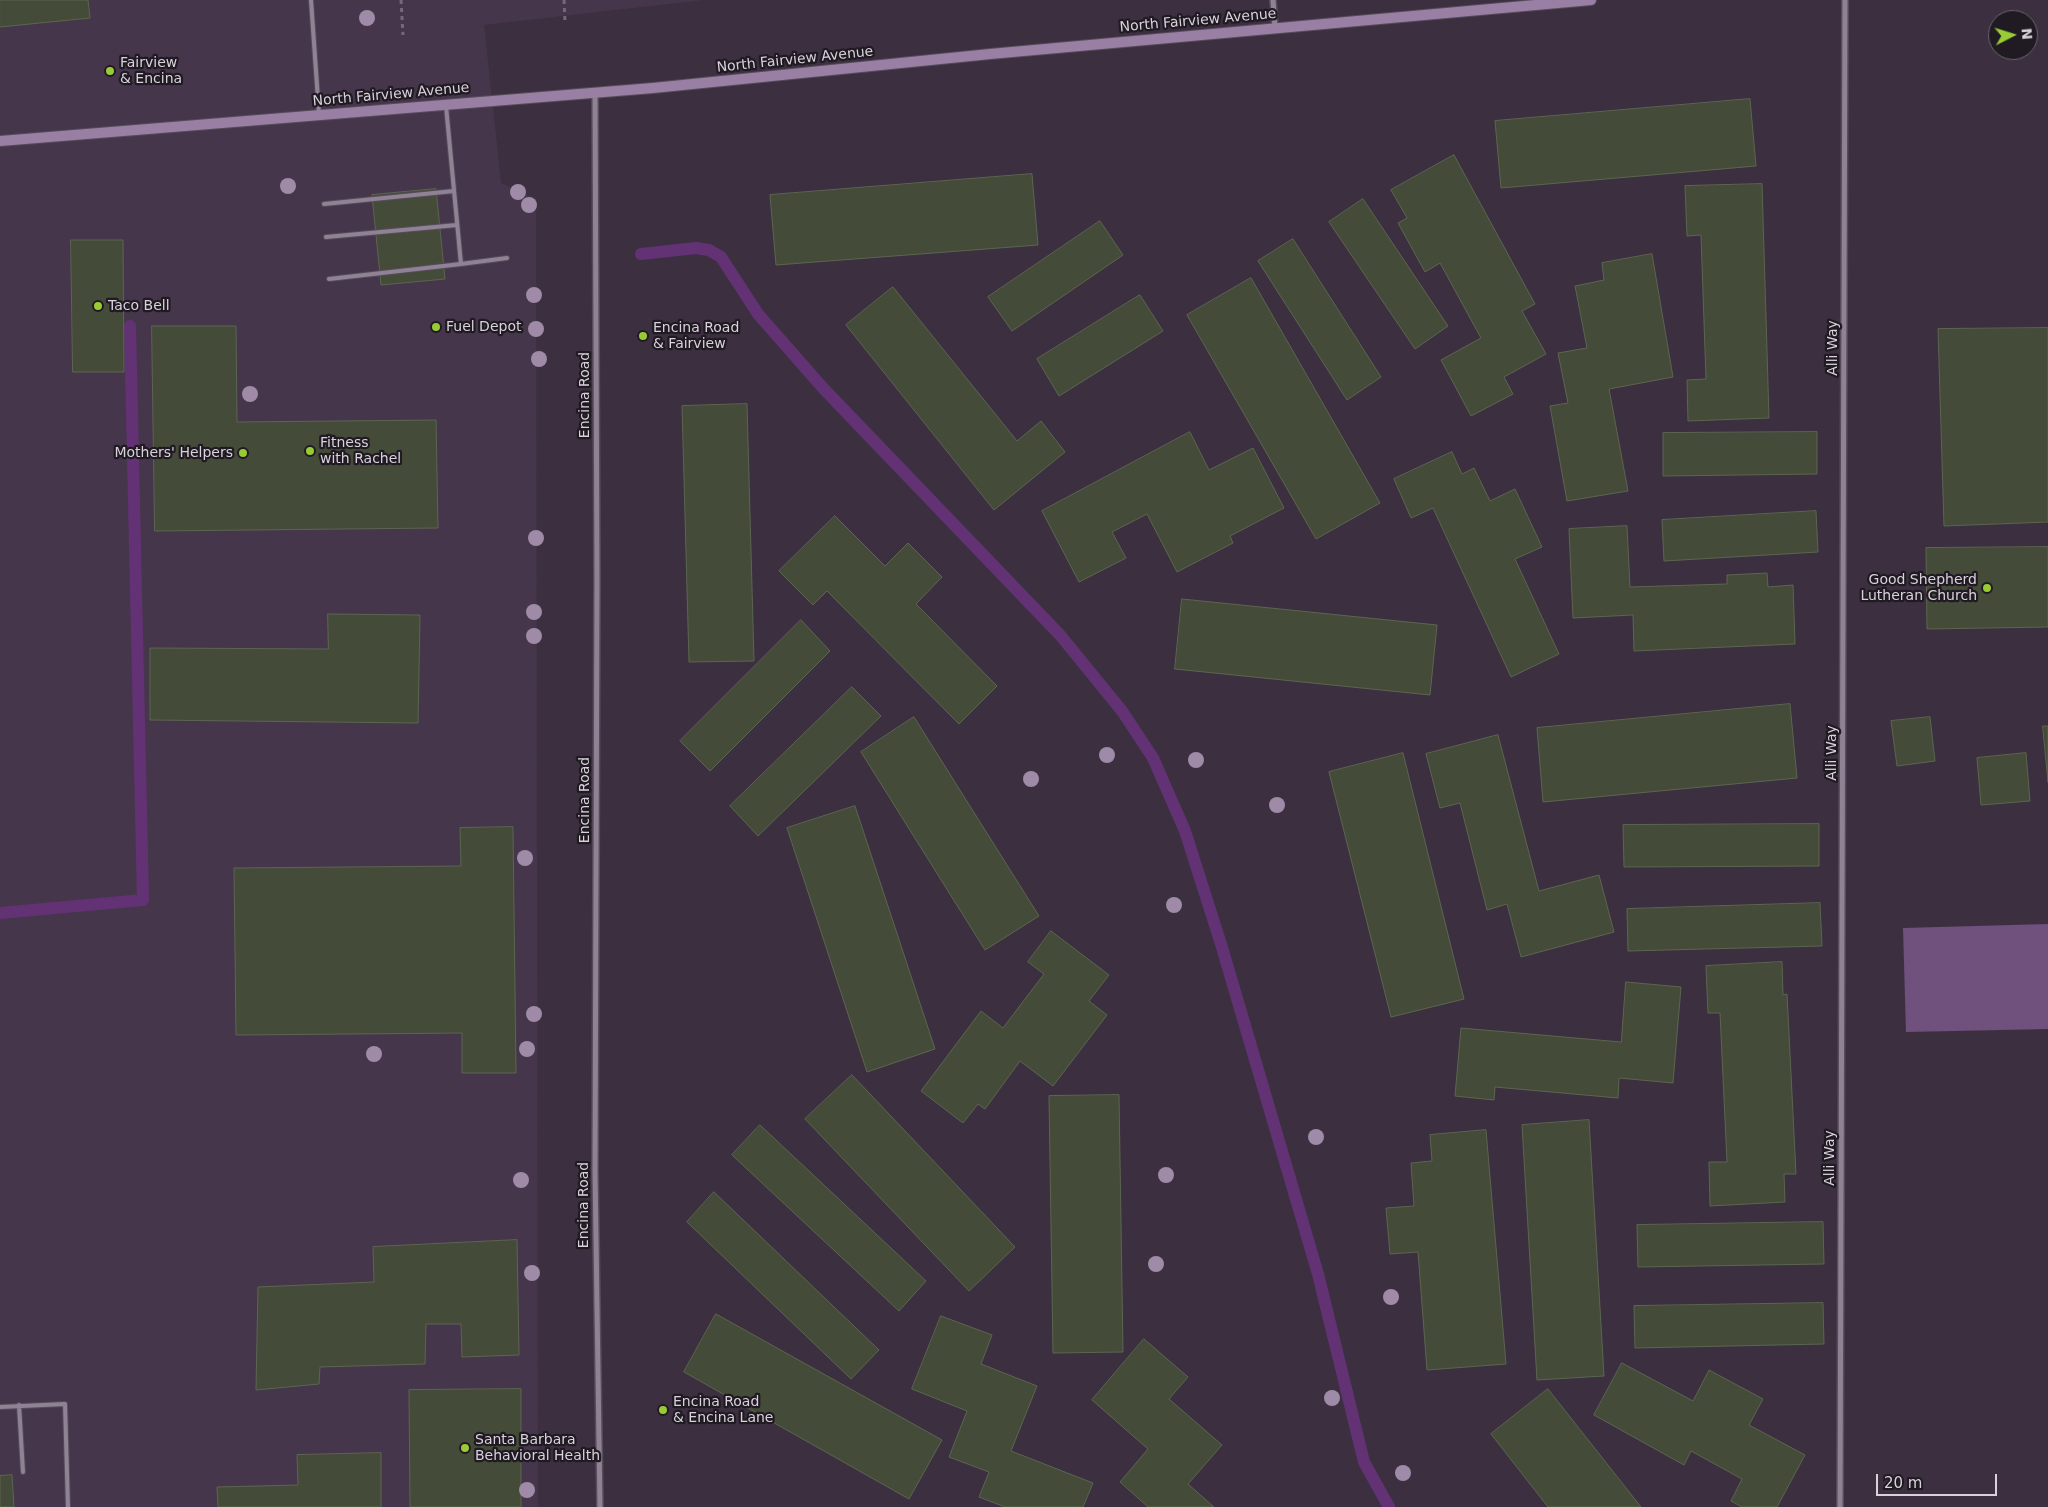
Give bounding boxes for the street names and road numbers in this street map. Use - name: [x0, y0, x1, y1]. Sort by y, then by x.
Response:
- street label: North Fairview Avenue: [1119, 6, 1277, 36]
- street label: North Fairview Avenue: [716, 43, 874, 77]
- street label: North Fairview Avenue: [312, 80, 470, 110]
- street label: Alli Way: [1825, 320, 1841, 376]
- street label: Encina Road: [577, 352, 593, 438]
- street label: Alli Way: [1824, 725, 1840, 781]
- street label: Encina Road: [577, 757, 593, 843]
- street label: Alli Way: [1822, 1130, 1838, 1186]
- street label: Encina Road: [576, 1162, 592, 1248]

